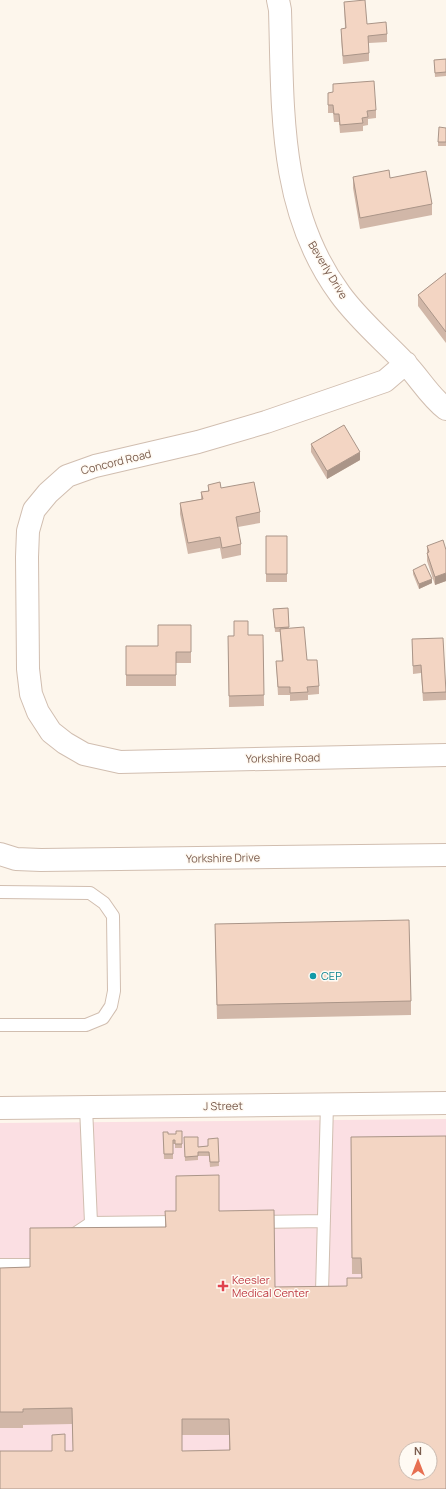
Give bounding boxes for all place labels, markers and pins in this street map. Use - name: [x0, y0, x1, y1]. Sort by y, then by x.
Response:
- place label: CEP: [321, 968, 342, 983]
- marker: CEP: [308, 971, 318, 981]
- place label: Keesler Medical Center: [232, 1272, 309, 1300]
- marker: Keesler Medical Center: [217, 1280, 229, 1292]

